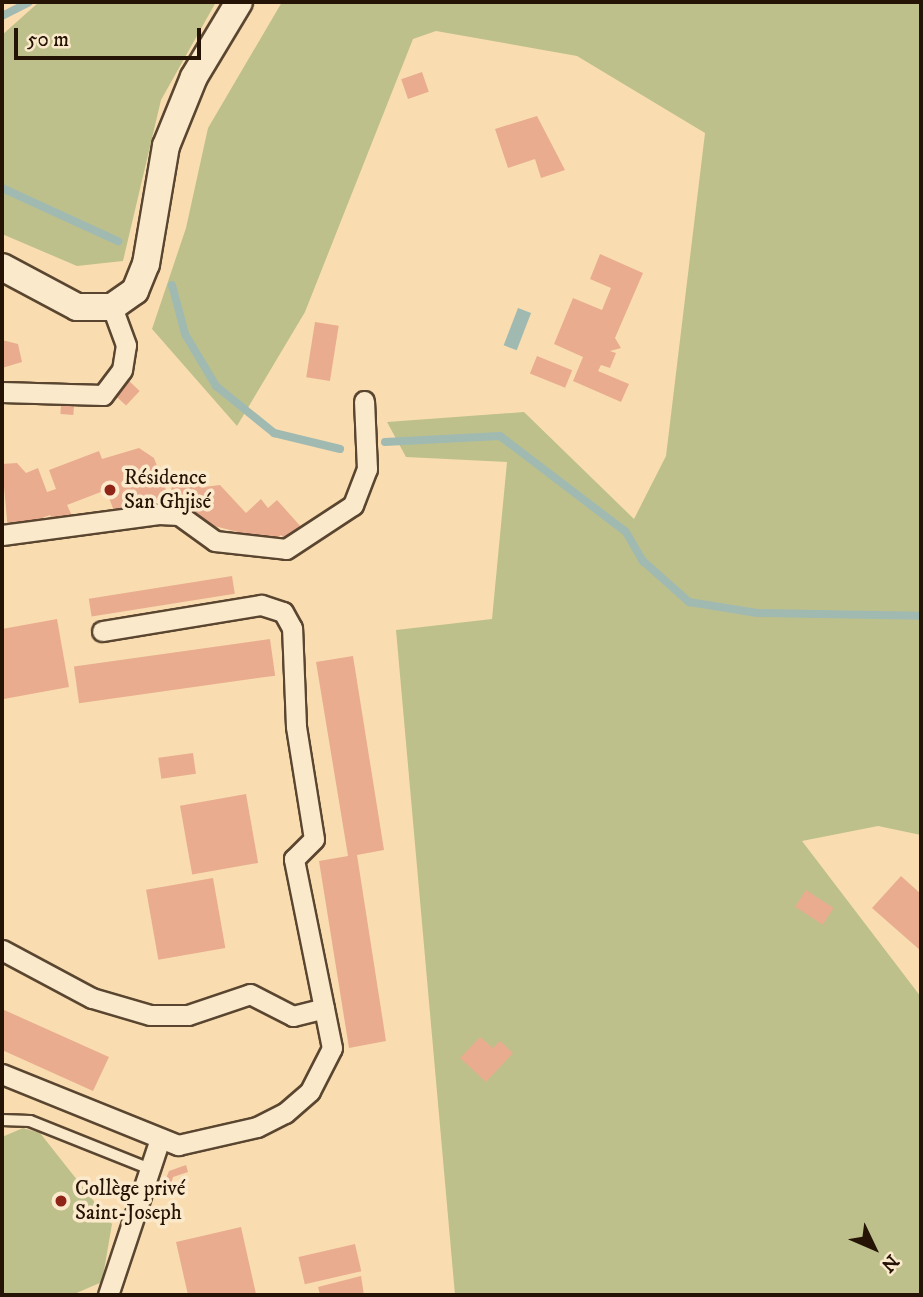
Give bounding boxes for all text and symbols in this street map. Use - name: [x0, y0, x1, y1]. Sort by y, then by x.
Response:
- scale bar: [18, 14, 205, 58]
- text: 50 m: [27, 27, 69, 53]
- place label: Résidence San Ghjisé: [124, 465, 211, 515]
- marker: Résidence San Ghjisé: [102, 482, 118, 498]
- place label: Collège privé Saint-Joseph: [75, 1176, 185, 1226]
- marker: Collège privé Saint-Joseph: [53, 1193, 69, 1209]
- north arrow: [839, 1213, 909, 1283]
- text: N: [876, 1249, 903, 1277]

